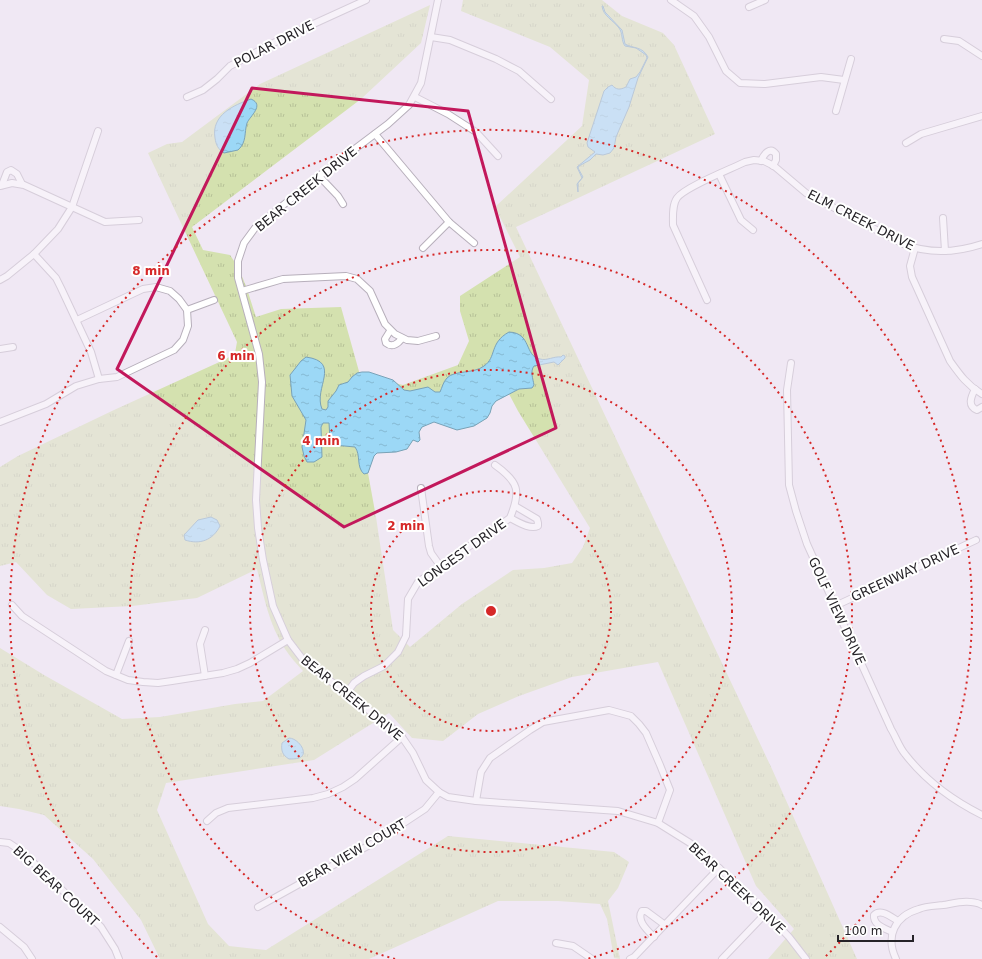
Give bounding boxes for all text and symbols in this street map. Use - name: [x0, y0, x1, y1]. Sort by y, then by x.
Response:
- street label: POLAR DRIVE: [232, 17, 316, 71]
- street label: BEAR CREEK DRIVE: [252, 143, 360, 235]
- street label: ELM CREEK DRIVE: [805, 187, 917, 253]
- text: 8 min: [132, 264, 170, 278]
- text: 6 min: [217, 349, 255, 363]
- text: 4 min: [302, 434, 340, 448]
- street label: LONGEST DRIVE: [415, 516, 509, 590]
- text: 2 min: [387, 519, 425, 533]
- street label: GREENWAY DRIVE: [849, 541, 961, 605]
- street label: GOLF VIEW DRIVE: [805, 555, 869, 667]
- centre of rings: [484, 604, 498, 618]
- street label: BEAR CREEK DRIVE: [298, 652, 406, 744]
- street label: BEAR VIEW COURT: [295, 816, 409, 890]
- street label: BEAR CREEK DRIVE: [686, 839, 788, 937]
- street label: BIG BEAR COURT: [10, 843, 102, 929]
- scale bar: [838, 917, 913, 943]
- text: 100 m: [844, 924, 882, 938]

